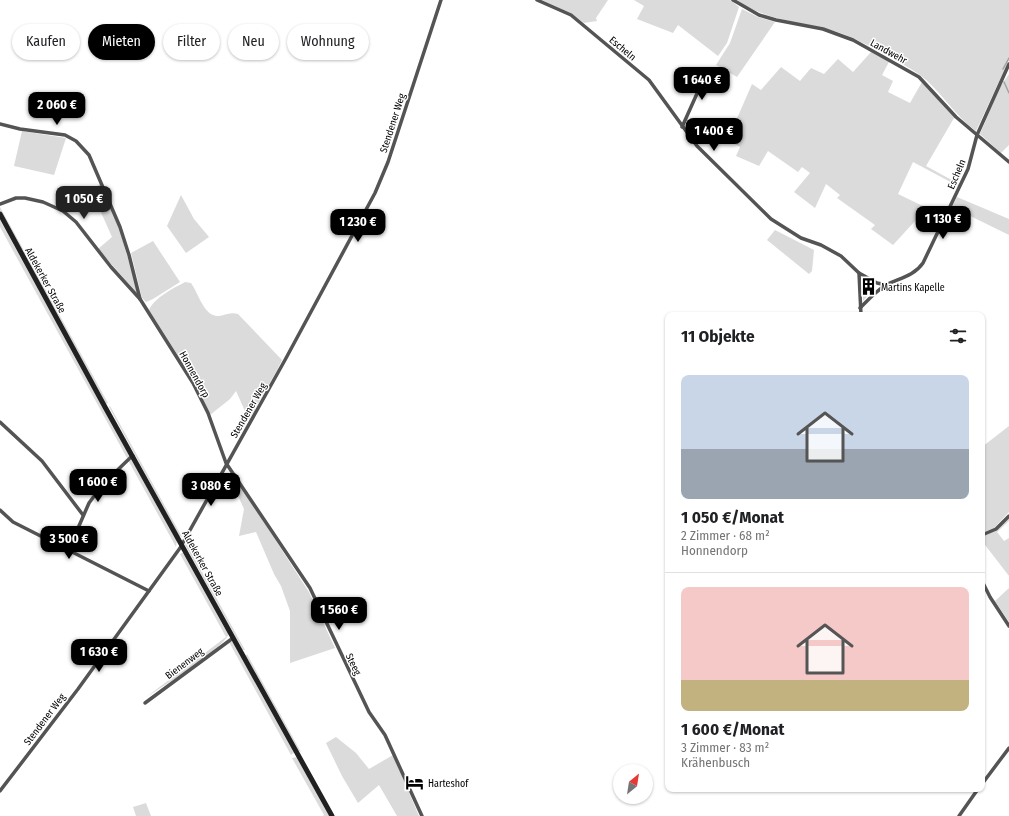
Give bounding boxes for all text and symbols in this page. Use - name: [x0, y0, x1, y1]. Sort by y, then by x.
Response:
- chip: Kaufen: [12, 24, 80, 60]
- chip: Mieten: [88, 24, 155, 60]
- chip: Filter: [163, 24, 220, 60]
- chip: Neu: [228, 24, 279, 60]
- chip: Wohnung: [287, 24, 369, 60]
- street label: Escheln: [607, 34, 638, 63]
- street label: Landwehr: [868, 37, 909, 67]
- pin: 1 640 €: [665, 67, 739, 101]
- text: 1 640 €: [683, 72, 721, 87]
- pin: 2 060 €: [20, 92, 94, 126]
- street label: Stendener Weg: [378, 92, 408, 154]
- text: 2 060 €: [37, 97, 77, 112]
- pin: 1 400 €: [677, 118, 751, 152]
- text: 1 400 €: [695, 123, 733, 138]
- street label: Escheln: [945, 158, 969, 191]
- pin: 1 050 €: [47, 186, 121, 220]
- text: 1 050 €: [65, 191, 103, 206]
- pin: 1 130 €: [906, 206, 980, 240]
- pin: 1 230 €: [321, 209, 395, 243]
- text: 1 130 €: [925, 211, 961, 226]
- text: 1 230 €: [339, 214, 377, 229]
- street label: Aldekerker Straße: [22, 246, 68, 315]
- building icon: Martins Kapelle: [858, 277, 878, 297]
- place label: Martins Kapelle: [881, 282, 945, 294]
- icon: filters: [947, 325, 969, 347]
- text: 11 Objekte: [681, 326, 755, 347]
- street label: Honnendorp: [176, 349, 212, 400]
- street label: Stendener Weg: [228, 381, 270, 440]
- icon: home: [789, 401, 861, 473]
- pin: 1 600 €: [61, 469, 135, 503]
- pin: 3 080 €: [174, 473, 248, 507]
- text: 1 600 €: [79, 474, 117, 489]
- text: 3 080 €: [191, 478, 231, 493]
- text: 1 050 €/Monat: [681, 507, 784, 528]
- pin: 3 500 €: [32, 526, 106, 560]
- text: 2 Zimmer · 68 m²: [681, 528, 770, 543]
- street label: Aldekerker Straße: [179, 529, 225, 598]
- text: 3 500 €: [49, 531, 89, 546]
- text: Honnendorp: [681, 543, 748, 558]
- pin: 1 560 €: [302, 597, 376, 631]
- text: 1 560 €: [320, 602, 358, 617]
- icon: home: [789, 613, 861, 685]
- pin: 1 630 €: [62, 639, 136, 673]
- text: 1 630 €: [80, 644, 118, 659]
- street label: Bienenweg: [163, 645, 206, 682]
- street label: Steeg: [343, 652, 364, 678]
- street label: Stendener Weg: [21, 691, 68, 748]
- text: 1 600 €/Monat: [681, 719, 784, 740]
- text: 3 Zimmer · 83 m²: [681, 740, 769, 755]
- text: Krähenbusch: [681, 755, 750, 770]
- north arrow: [613, 764, 653, 804]
- map controls: [613, 764, 653, 804]
- hotel icon: Harteshof: [405, 773, 425, 793]
- place label: Harteshof: [428, 778, 469, 790]

